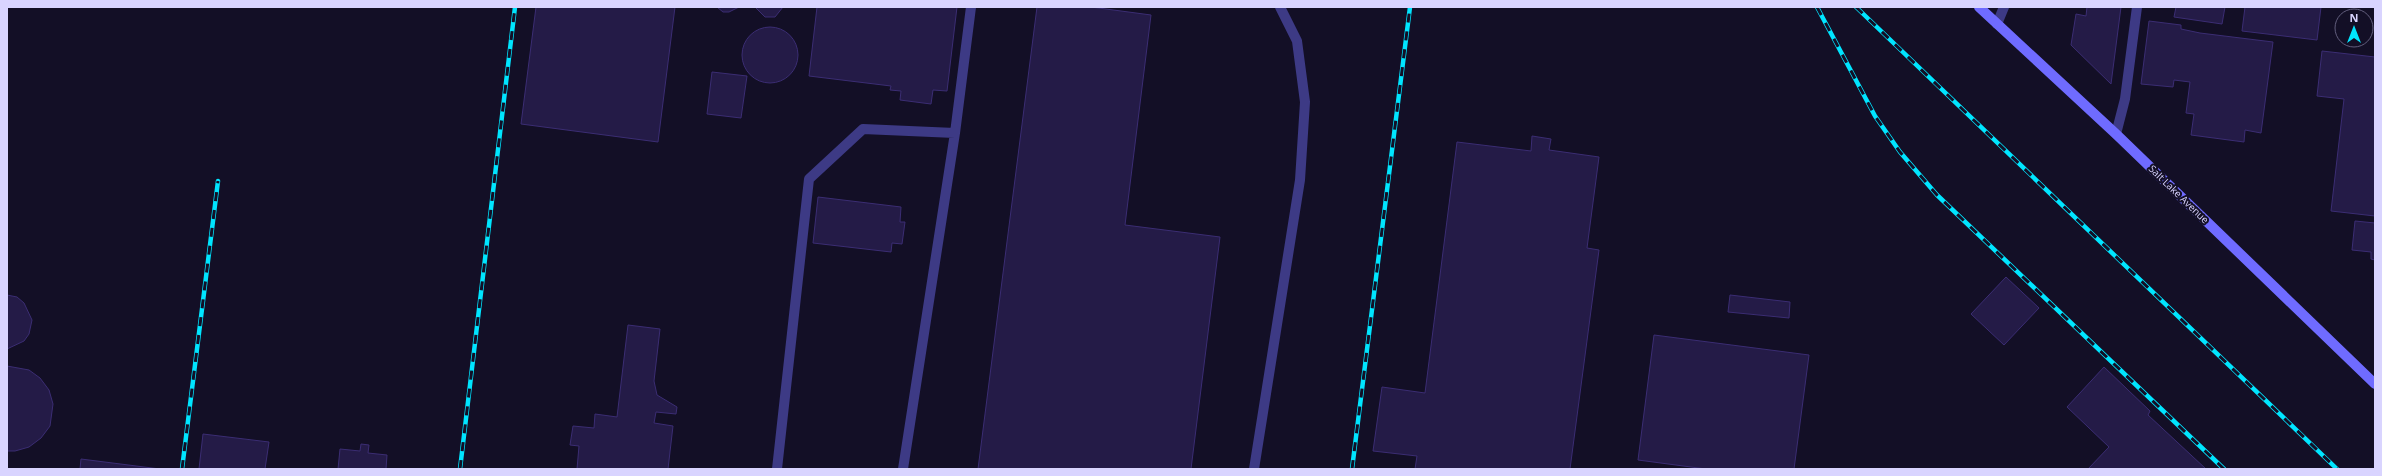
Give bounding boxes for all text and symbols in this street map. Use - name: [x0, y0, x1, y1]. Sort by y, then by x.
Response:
- north arrow: [2334, 8, 2374, 48]
- text: N: [2350, 10, 2358, 25]
- street label: Salt Lake Avenue: [2146, 162, 2212, 227]

